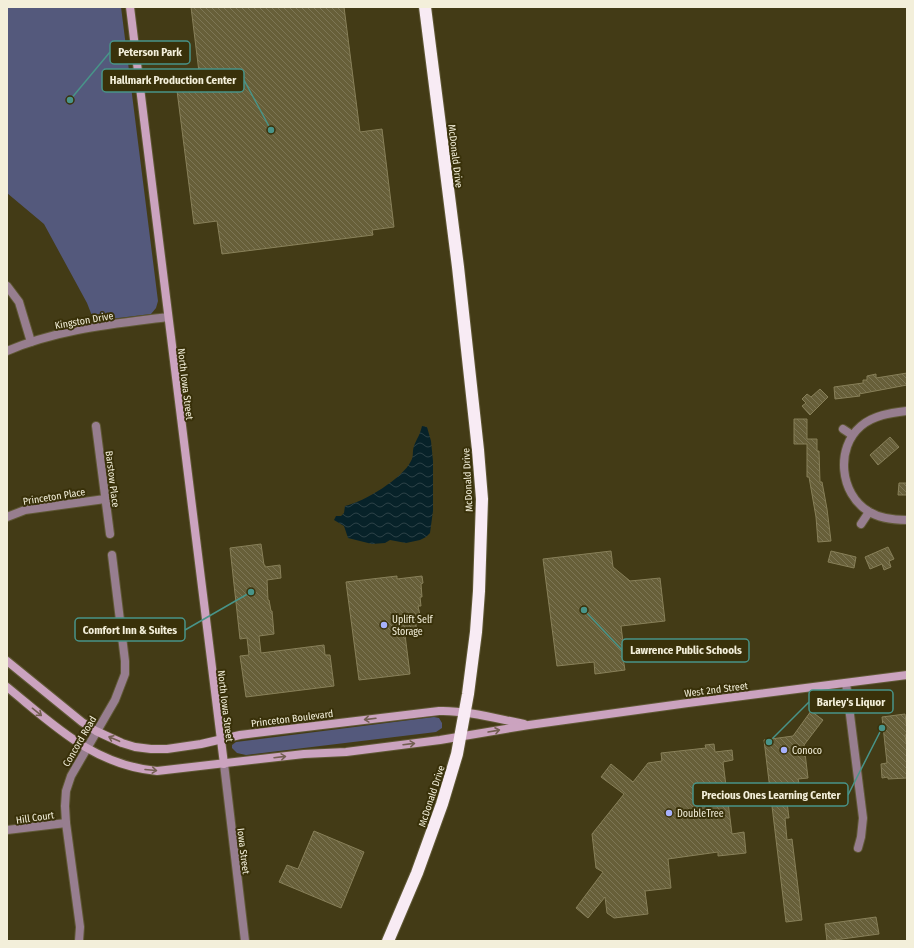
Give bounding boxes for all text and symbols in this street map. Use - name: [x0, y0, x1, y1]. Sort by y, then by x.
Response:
- callout: Peterson Park: [110, 41, 190, 64]
- text: Peterson Park: [118, 46, 182, 59]
- callout: Hallmark Production Center: [102, 69, 244, 92]
- text: Hallmark Production Center: [110, 74, 237, 87]
- street label: McDonald Drive: [445, 124, 465, 189]
- street label: Kingston Drive: [54, 310, 114, 332]
- street label: North Iowa Street: [175, 348, 195, 421]
- street label: McDonald Drive: [460, 448, 476, 512]
- street label: Barstow Place: [103, 450, 121, 508]
- street label: Princeton Place: [22, 486, 86, 508]
- place label: Uplift Self Storage: [392, 614, 434, 638]
- callout: Comfort Inn & Suites: [75, 618, 185, 641]
- marker: Uplift Self Storage: [379, 620, 389, 630]
- text: Comfort Inn & Suites: [83, 624, 177, 637]
- callout: Lawrence Public Schools: [622, 639, 749, 662]
- text: Lawrence Public Schools: [630, 644, 742, 657]
- street label: North Iowa Street: [215, 670, 235, 743]
- street label: West 2nd Street: [684, 680, 749, 700]
- callout: Barley's Liquor: [809, 690, 893, 713]
- text: Barley's Liquor: [817, 696, 886, 709]
- one-way arrow: [32, 707, 43, 716]
- street label: Princeton Boulevard: [250, 708, 334, 730]
- street label: Concord Road: [61, 714, 99, 769]
- one-way arrow: [364, 715, 377, 723]
- one-way arrow: [487, 727, 500, 735]
- one-way arrow: [108, 735, 120, 743]
- one-way arrow: [402, 740, 415, 748]
- marker: Conoco: [779, 745, 789, 755]
- place label: Conoco: [792, 745, 822, 757]
- one-way arrow: [273, 753, 286, 761]
- street label: McDonald Drive: [416, 764, 448, 829]
- one-way arrow: [144, 766, 157, 774]
- callout: Precious Ones Learning Center: [693, 783, 848, 806]
- text: Precious Ones Learning Center: [702, 789, 841, 802]
- marker: DoubleTree: [664, 808, 674, 818]
- place label: DoubleTree: [677, 808, 724, 820]
- street label: Hill Court: [15, 809, 56, 827]
- street label: Iowa Street: [234, 827, 252, 875]

